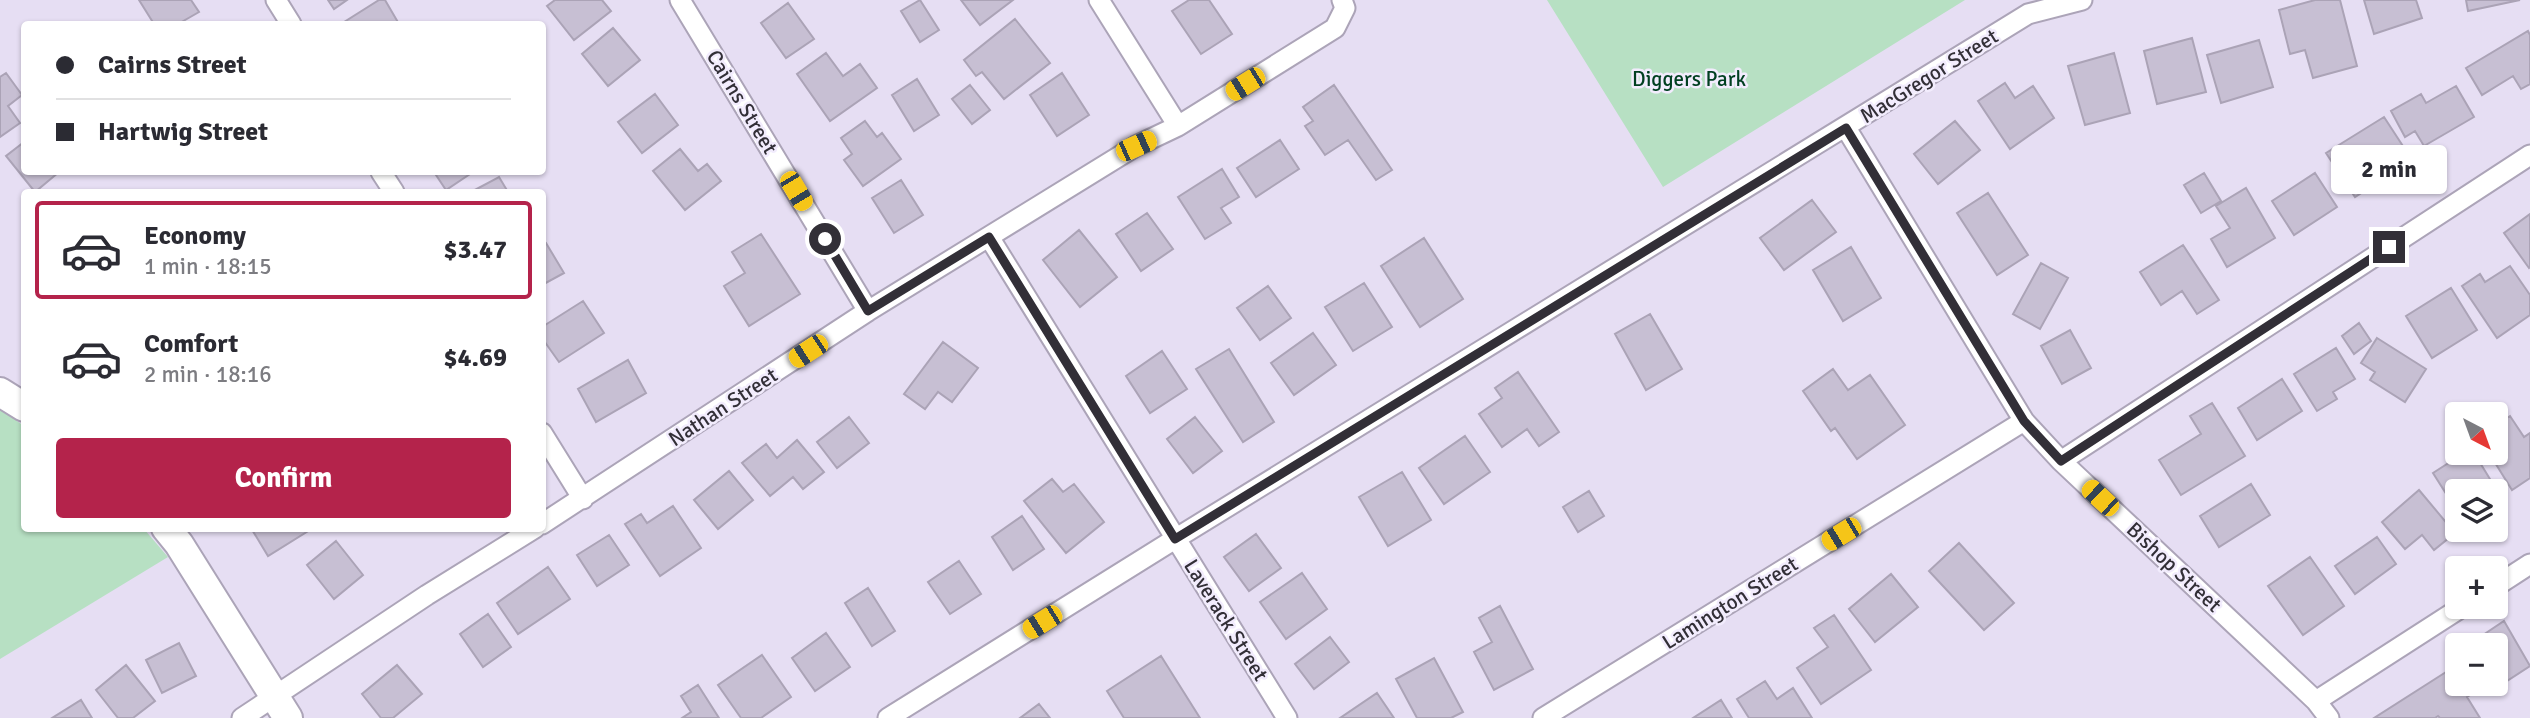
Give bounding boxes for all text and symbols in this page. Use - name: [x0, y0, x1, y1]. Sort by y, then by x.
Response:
- street label: MacGregor Street: [1855, 23, 2003, 129]
- street label: Cairns Street: [701, 45, 783, 159]
- text: Cairns Street: [98, 49, 247, 81]
- car: [1222, 64, 1269, 104]
- park label: Diggers Park: [1632, 66, 1746, 92]
- text: Hartwig Street: [98, 116, 268, 148]
- car: [1113, 128, 1160, 164]
- callout: 2 min: [2331, 146, 2447, 194]
- text: 2 min: [2361, 155, 2417, 184]
- car: [777, 168, 816, 214]
- icon: car: [60, 219, 123, 282]
- text: Economy: [144, 220, 246, 252]
- route start: [809, 223, 841, 255]
- route end: [2373, 231, 2405, 263]
- text: $3.47: [443, 234, 507, 266]
- text: 1 min · 18:15: [144, 252, 272, 281]
- icon: car: [60, 327, 123, 390]
- text: Comfort: [144, 328, 238, 360]
- car: [785, 331, 832, 371]
- text: $4.69: [443, 342, 507, 374]
- text: 2 min · 18:16: [144, 360, 272, 389]
- street label: Nathan Street: [664, 362, 782, 452]
- north arrow: [2445, 402, 2508, 466]
- map controls: [2445, 402, 2508, 696]
- button: Confirm: [56, 438, 511, 518]
- car: [2078, 476, 2123, 520]
- button: layers: [2445, 479, 2508, 542]
- car: [1818, 514, 1865, 554]
- street label: Bishop Street: [2121, 516, 2227, 618]
- street label: Lamington Street: [1657, 551, 1803, 655]
- street label: Laverack Street: [1178, 554, 1274, 686]
- button: +: [2445, 556, 2508, 619]
- car: [1019, 602, 1066, 642]
- button: −: [2445, 633, 2508, 696]

